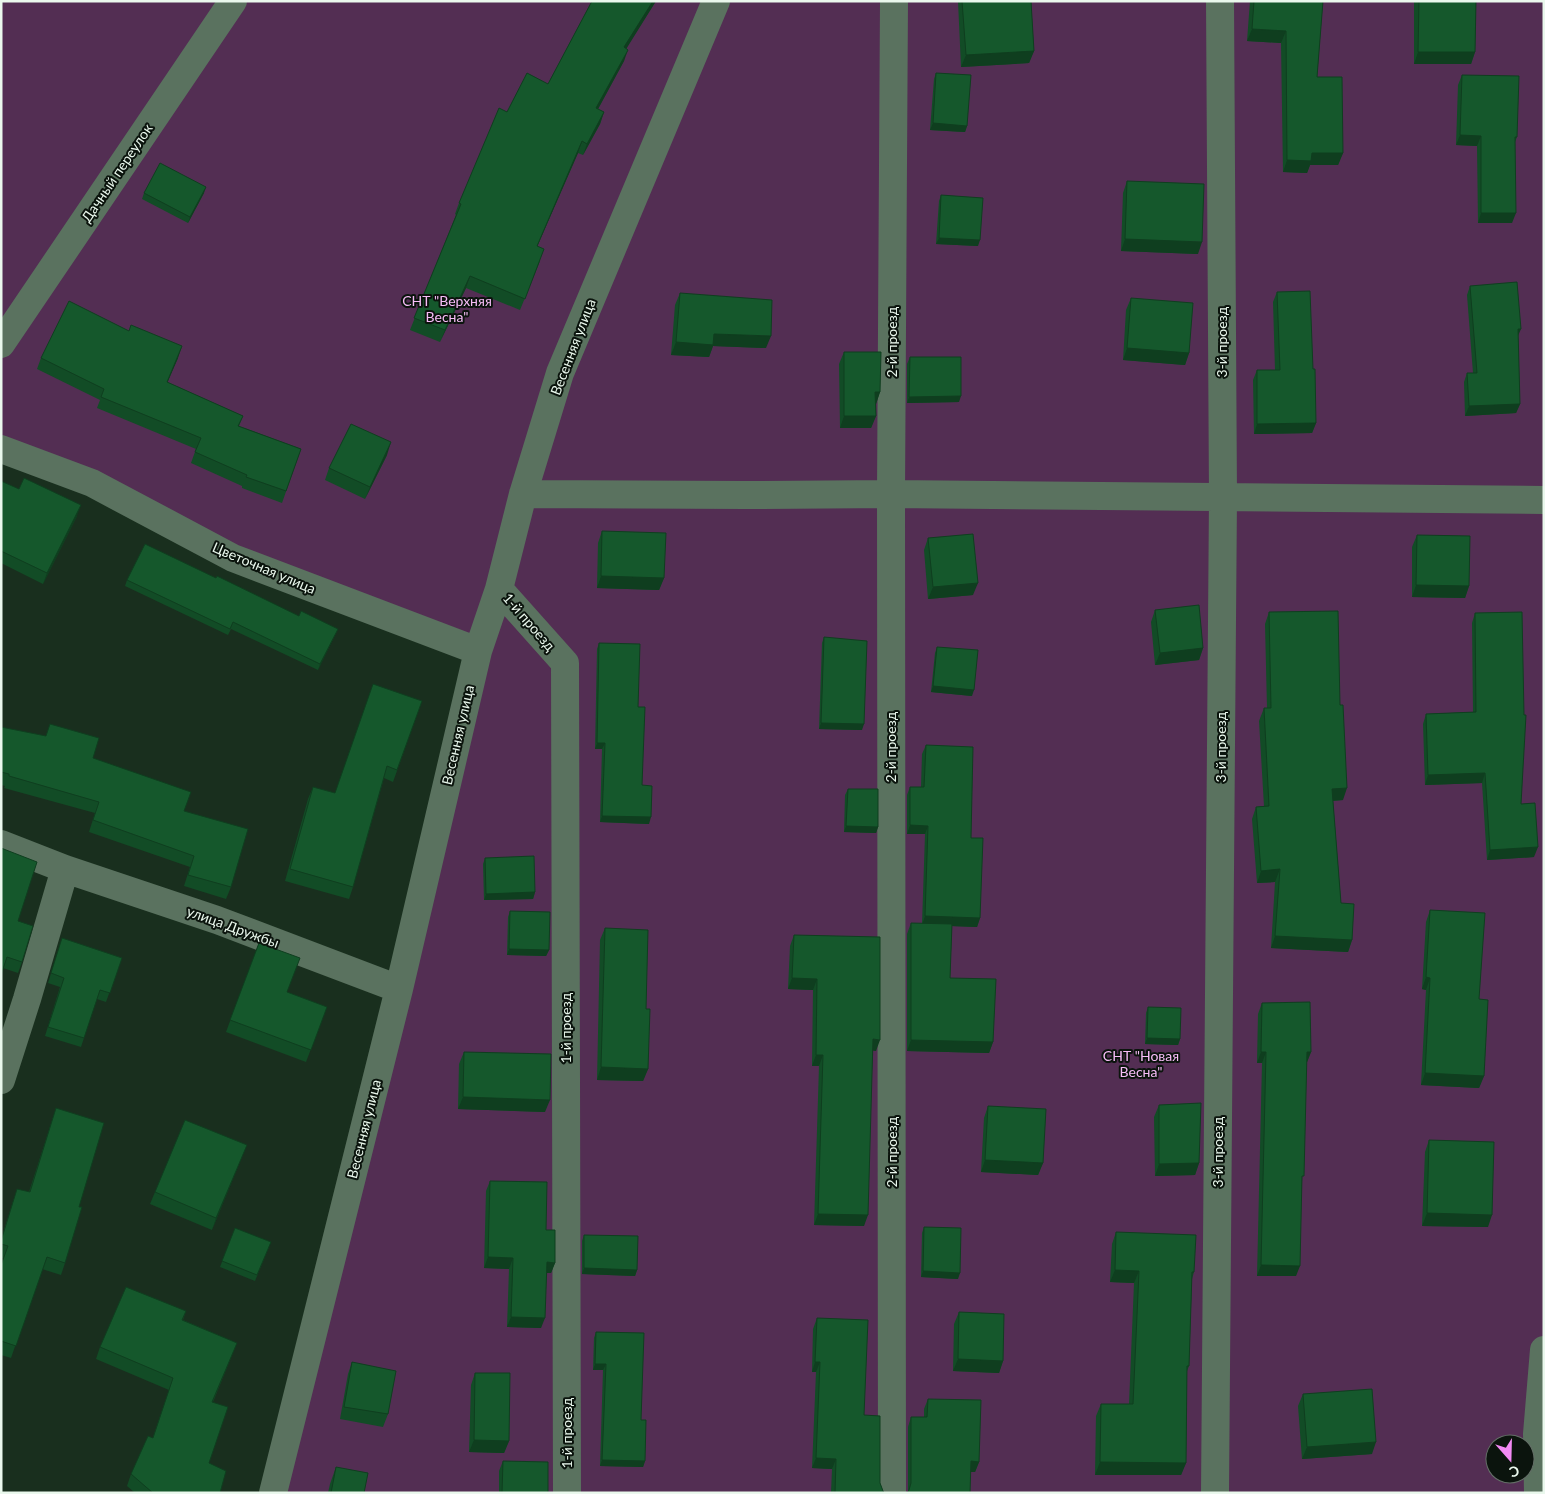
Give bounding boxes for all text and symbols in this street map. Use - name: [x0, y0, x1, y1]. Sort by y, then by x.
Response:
- street label: Дачный переулок: [77, 120, 156, 225]
- park label: СНТ "Верхняя Весна": [402, 292, 492, 325]
- street label: Весенняя улица: [546, 296, 599, 397]
- street label: 2-й проезд: [883, 306, 900, 377]
- street label: 3-й проезд: [1213, 306, 1230, 377]
- street label: Цветочная улица: [210, 538, 318, 597]
- street label: 1-й проезд: [500, 589, 559, 654]
- street label: Весенняя улица: [438, 683, 477, 786]
- street label: 2-й проезд: [882, 711, 899, 782]
- street label: 3-й проезд: [1212, 711, 1229, 782]
- street label: улица Дружбы: [185, 902, 282, 951]
- street label: 1-й проезд: [557, 992, 574, 1063]
- park label: СНТ "Новая Весна": [1103, 1047, 1179, 1080]
- street label: Весенняя улица: [343, 1077, 384, 1180]
- street label: 2-й проезд: [883, 1116, 900, 1187]
- street label: 3-й проезд: [1209, 1116, 1226, 1187]
- street label: 1-й проезд: [558, 1397, 575, 1468]
- north arrow: [1485, 1434, 1535, 1484]
- text: С: [1507, 1462, 1522, 1482]

